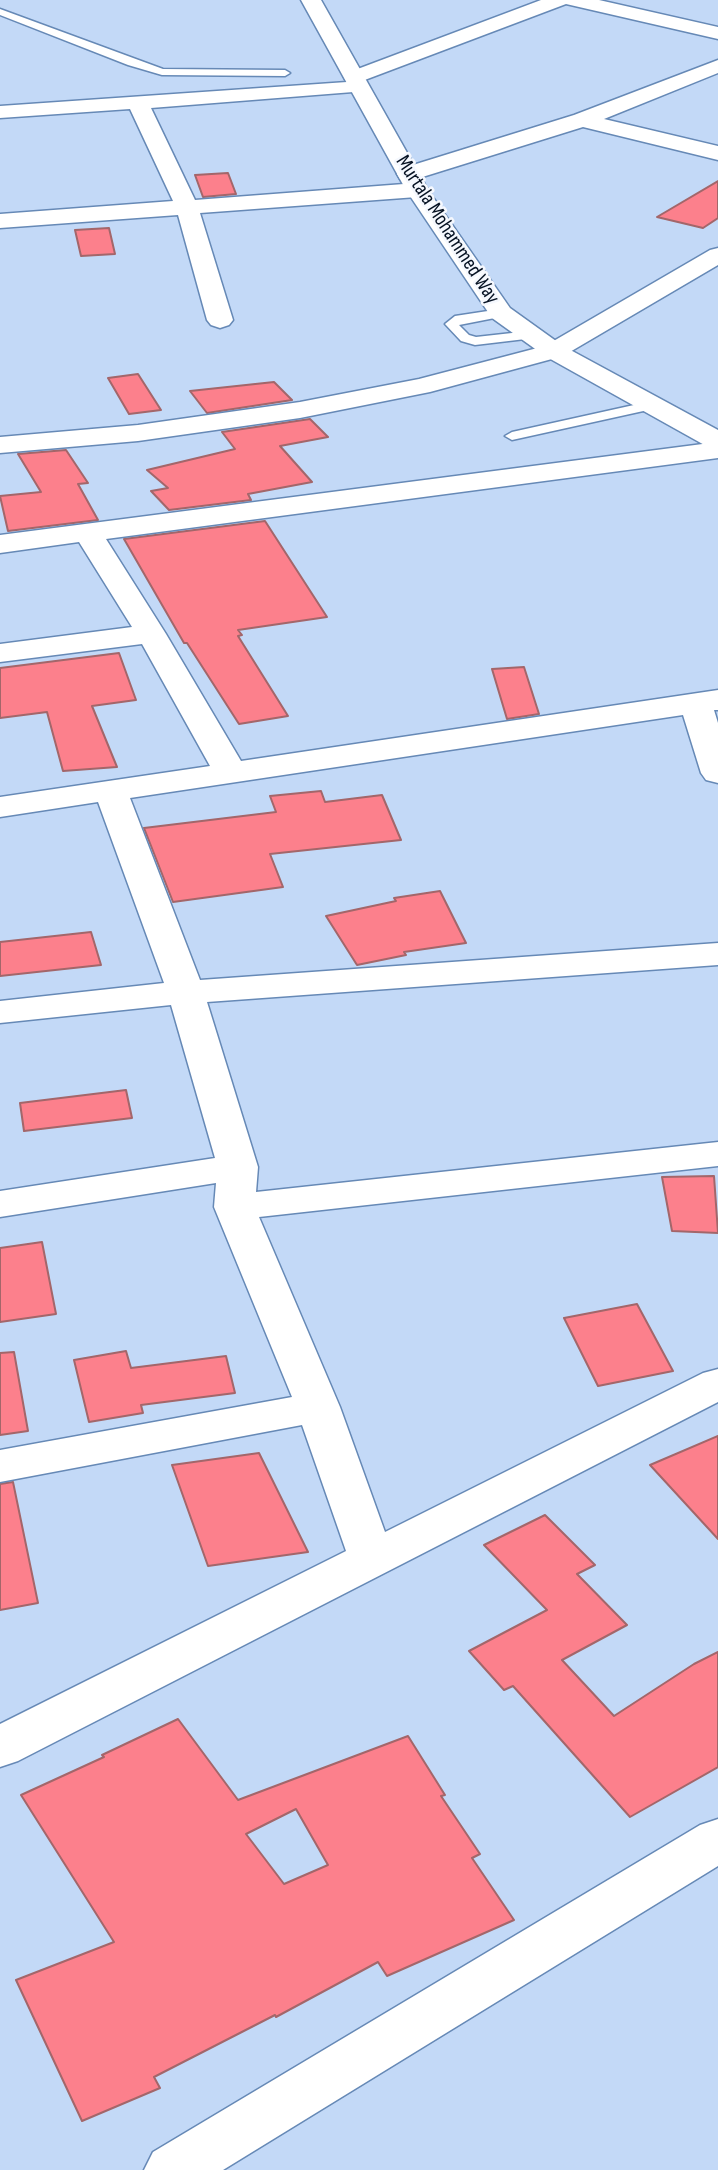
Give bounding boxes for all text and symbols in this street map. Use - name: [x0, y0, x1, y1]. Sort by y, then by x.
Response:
- street label: Murtala Mohammed Way: [390, 151, 504, 309]

